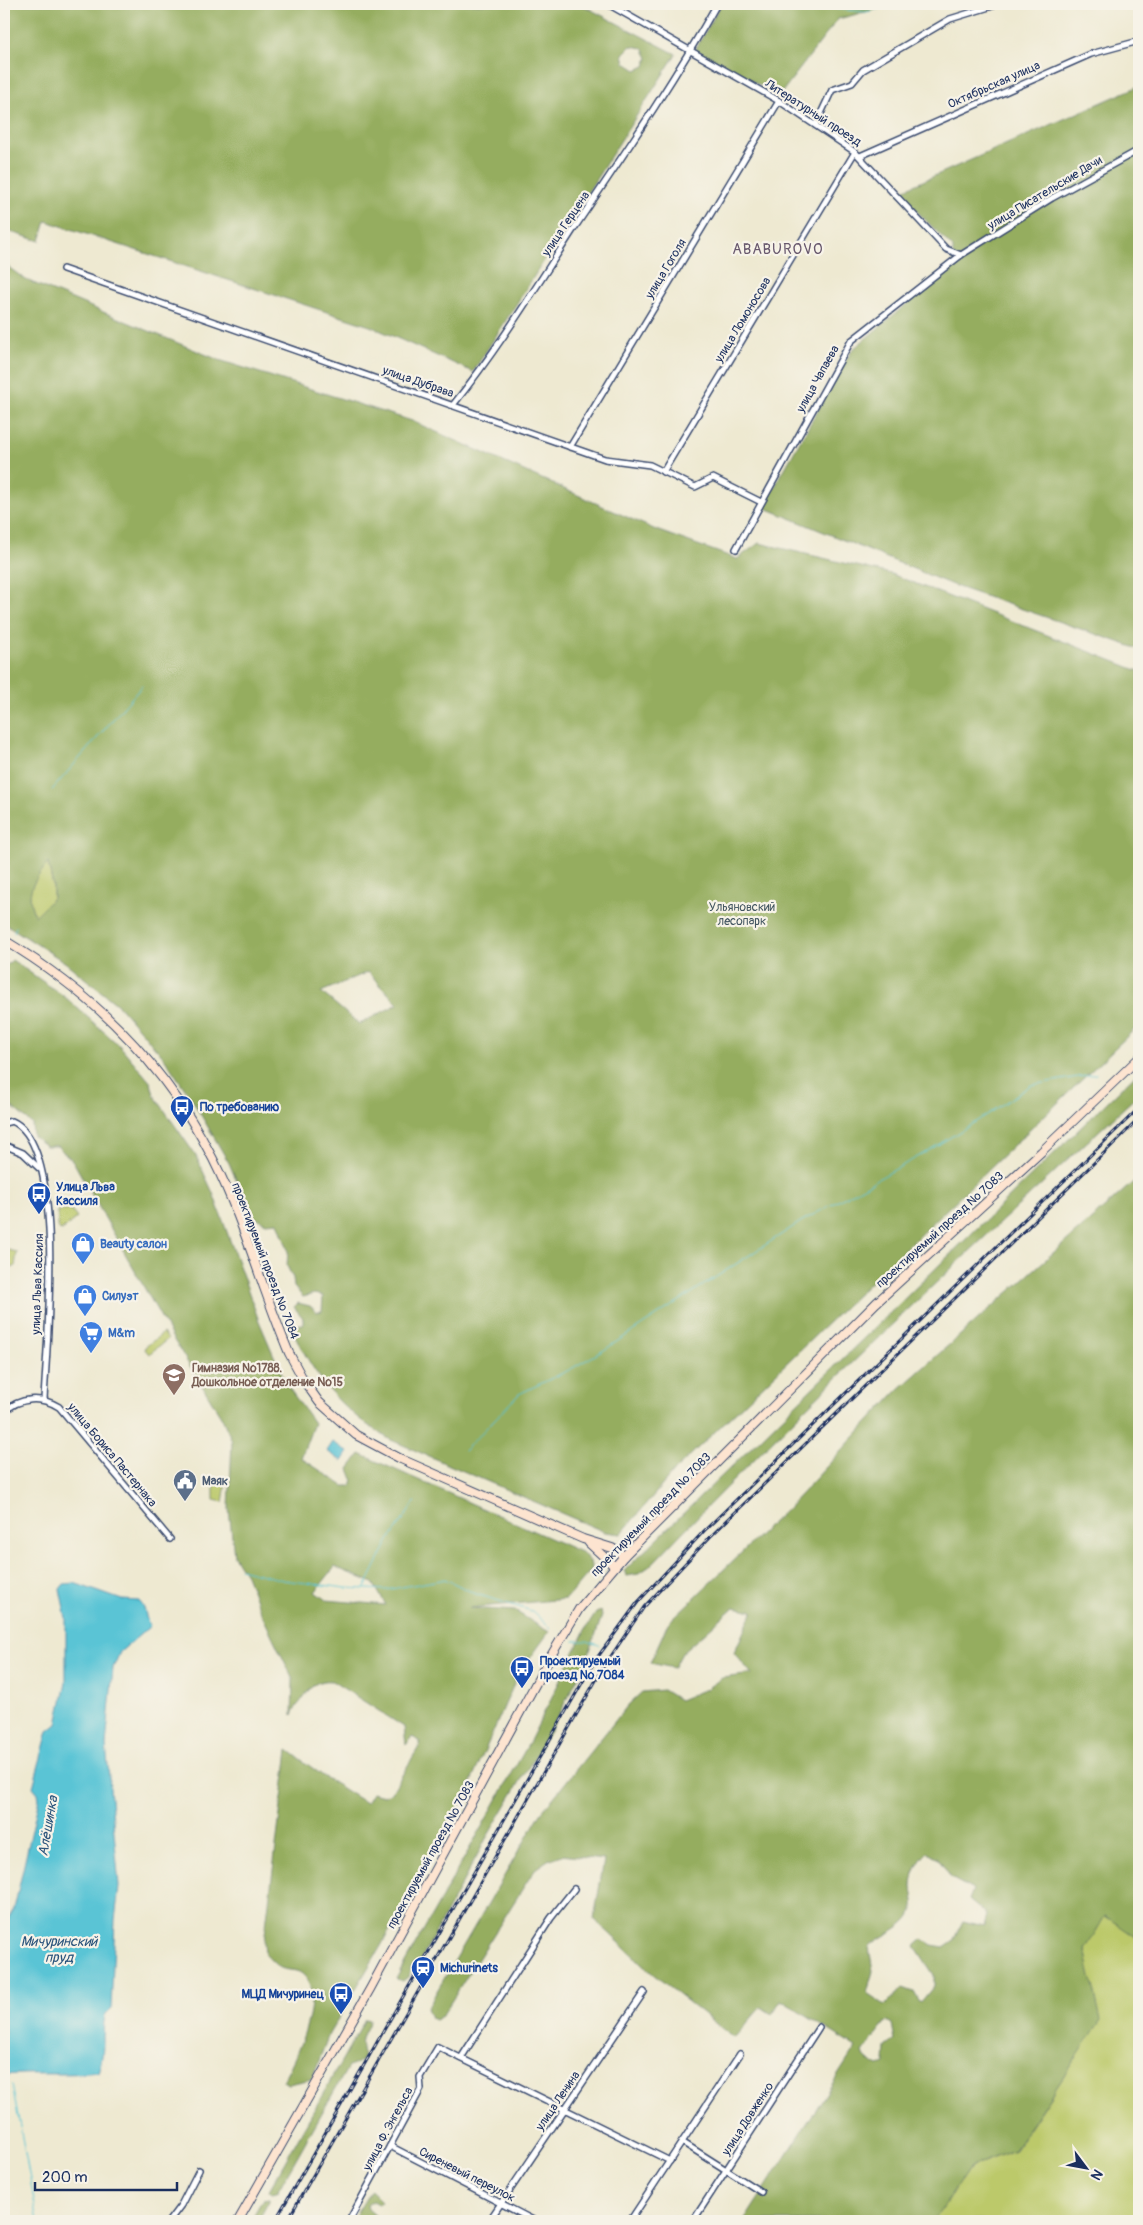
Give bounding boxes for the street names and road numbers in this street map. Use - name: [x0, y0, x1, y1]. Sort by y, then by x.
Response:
- street label: Октябрьская улица: [945, 58, 1043, 112]
- street label: Литературный проезд: [761, 76, 865, 150]
- street label: улица Писательские Дачи: [984, 153, 1105, 234]
- street label: улица Герцена: [538, 188, 593, 260]
- street label: улица Гоголя: [642, 236, 690, 303]
- street label: улица Ломоносова: [711, 274, 775, 366]
- street label: улица Чапаева: [793, 342, 843, 416]
- street label: улица Дубрава: [379, 362, 456, 401]
- street label: проектируемый проезд № 7083: [873, 1169, 1007, 1291]
- street label: проектируемый проезд № 7084: [228, 1180, 302, 1342]
- street label: улица Льва Кассиля: [29, 1233, 47, 1336]
- street label: улица Бориса Пастернака: [64, 1399, 160, 1510]
- street label: проектируемый проезд № 7083: [588, 1450, 714, 1580]
- street label: проектируемый проезд № 7083: [384, 1778, 478, 1931]
- street label: улица Ленина: [532, 2068, 584, 2134]
- street label: улица Довженко: [718, 2079, 778, 2159]
- street label: улица Ф. Энгельса: [359, 2084, 417, 2174]
- street label: Сиреневый переулок: [416, 2144, 518, 2206]

